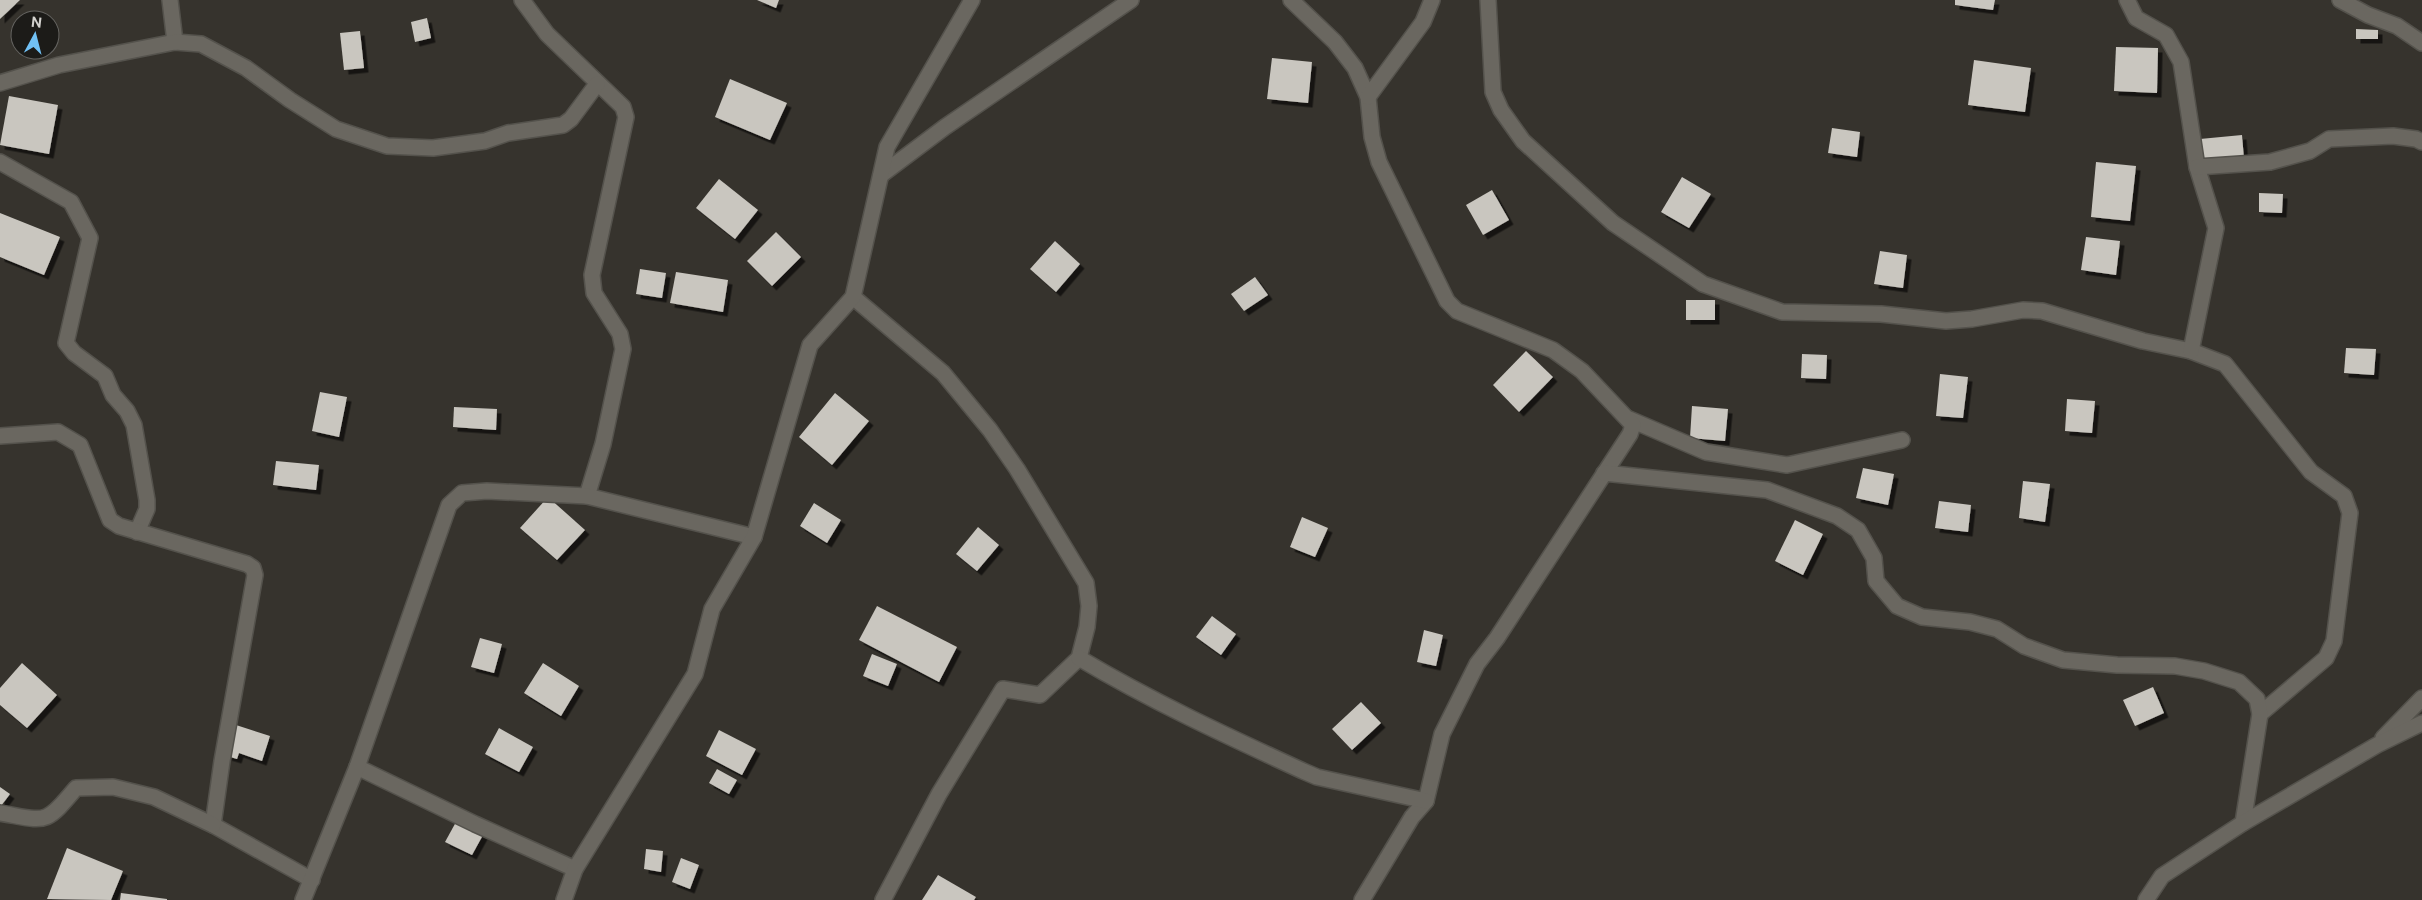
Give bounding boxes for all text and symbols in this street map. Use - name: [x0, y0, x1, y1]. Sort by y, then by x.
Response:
- north arrow: [10, 10, 60, 60]
- text: N: [30, 13, 43, 31]

